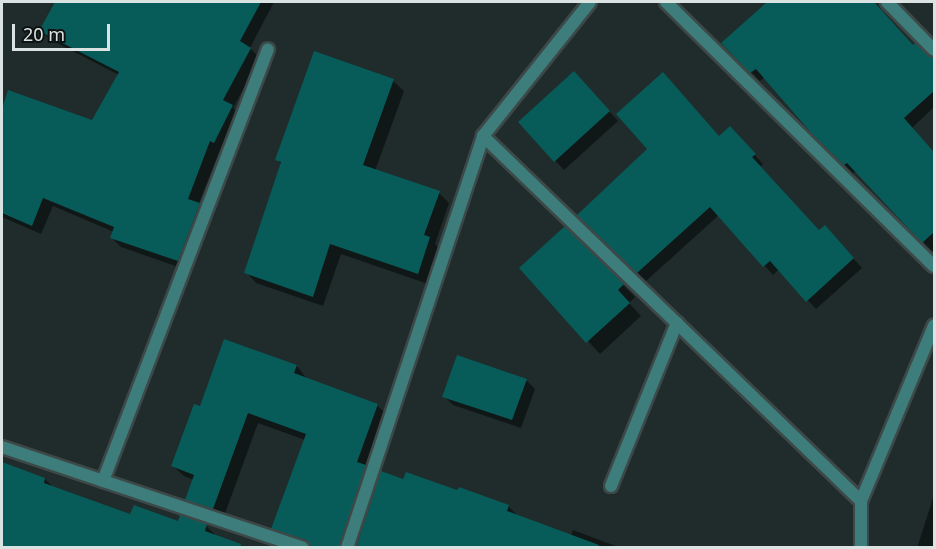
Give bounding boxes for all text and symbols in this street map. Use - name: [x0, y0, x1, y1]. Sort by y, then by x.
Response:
- scale bar: [15, 12, 112, 50]
- text: 20 m: [23, 22, 65, 46]

